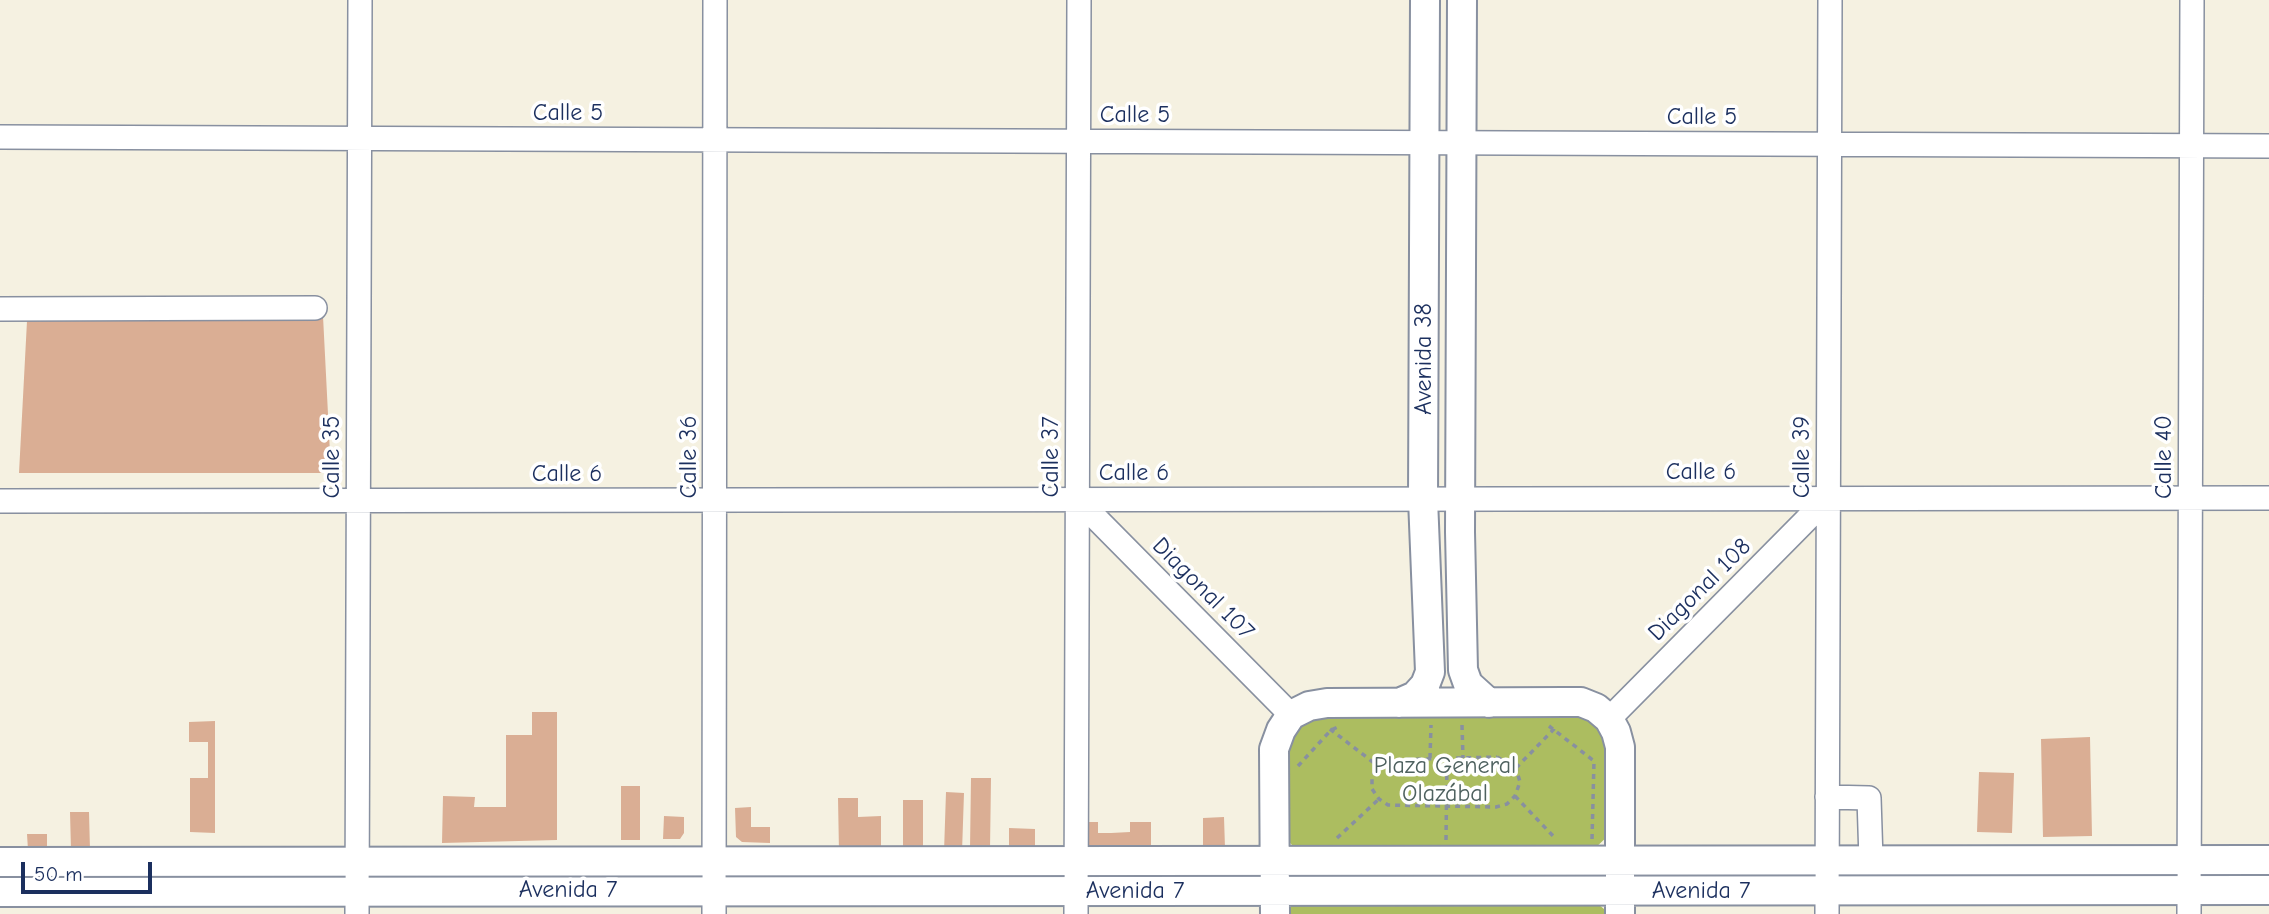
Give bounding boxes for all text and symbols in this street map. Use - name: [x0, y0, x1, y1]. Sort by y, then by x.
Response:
- street label: Calle 5: [533, 99, 603, 127]
- street label: Calle 5: [1100, 101, 1170, 129]
- street label: Calle 5: [1667, 103, 1737, 131]
- street label: Avenida 38: [1410, 303, 1438, 415]
- street label: Calle 40: [2150, 415, 2178, 499]
- street label: Calle 35: [318, 416, 346, 498]
- street label: Calle 36: [675, 416, 703, 498]
- street label: Calle 37: [1037, 416, 1065, 498]
- street label: Calle 39: [1788, 416, 1816, 498]
- street label: Calle 6: [1666, 458, 1736, 486]
- street label: Calle 6: [1099, 459, 1169, 487]
- street label: Calle 6: [532, 460, 602, 488]
- street label: Diagonal 107: [1146, 532, 1260, 646]
- street label: Diagonal 108: [1643, 533, 1757, 647]
- park label: Plaza General Olazábal: [1374, 752, 1516, 808]
- scale bar: [24, 848, 156, 892]
- text: 50 m: [34, 862, 83, 886]
- street label: Avenida 7: [519, 876, 617, 904]
- street label: Avenida 7: [1086, 877, 1184, 905]
- street label: Avenida 7: [1652, 877, 1750, 905]

